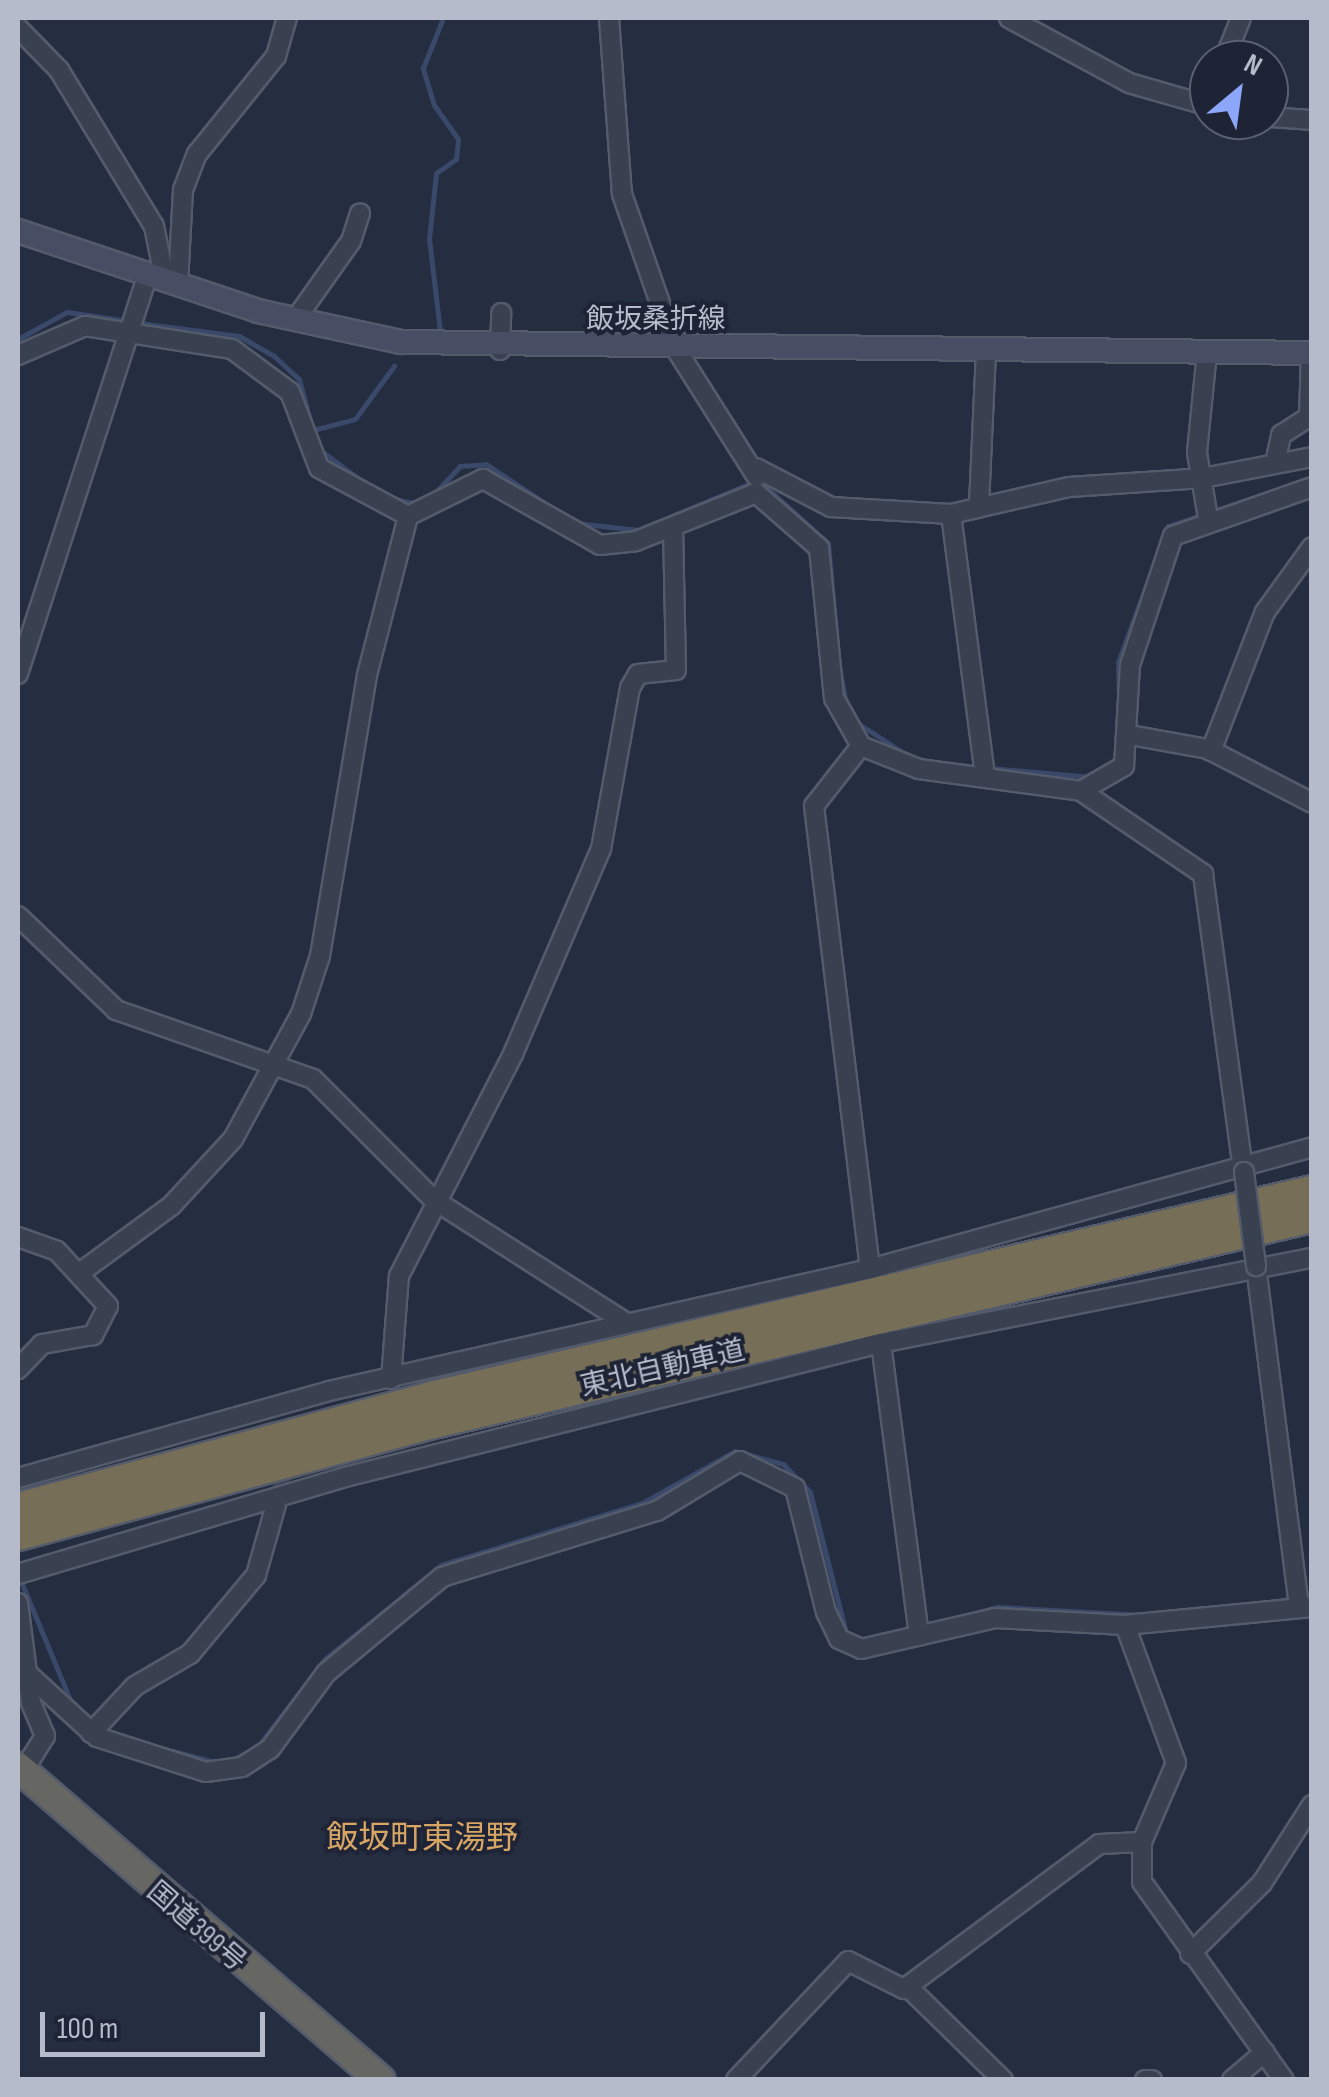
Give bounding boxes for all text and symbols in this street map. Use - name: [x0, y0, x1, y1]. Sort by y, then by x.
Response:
- north arrow: [1189, 40, 1289, 140]
- text: N: [1238, 47, 1267, 83]
- street label: 飯坂桑折線: [586, 303, 726, 337]
- street label: 東北自動車道: [577, 1334, 749, 1404]
- district label: 飯坂町東湯野: [326, 1820, 518, 1858]
- street label: 国道399号: [139, 1875, 253, 1979]
- scale bar: [45, 1992, 270, 2054]
- text: 100 m: [57, 2011, 118, 2047]

